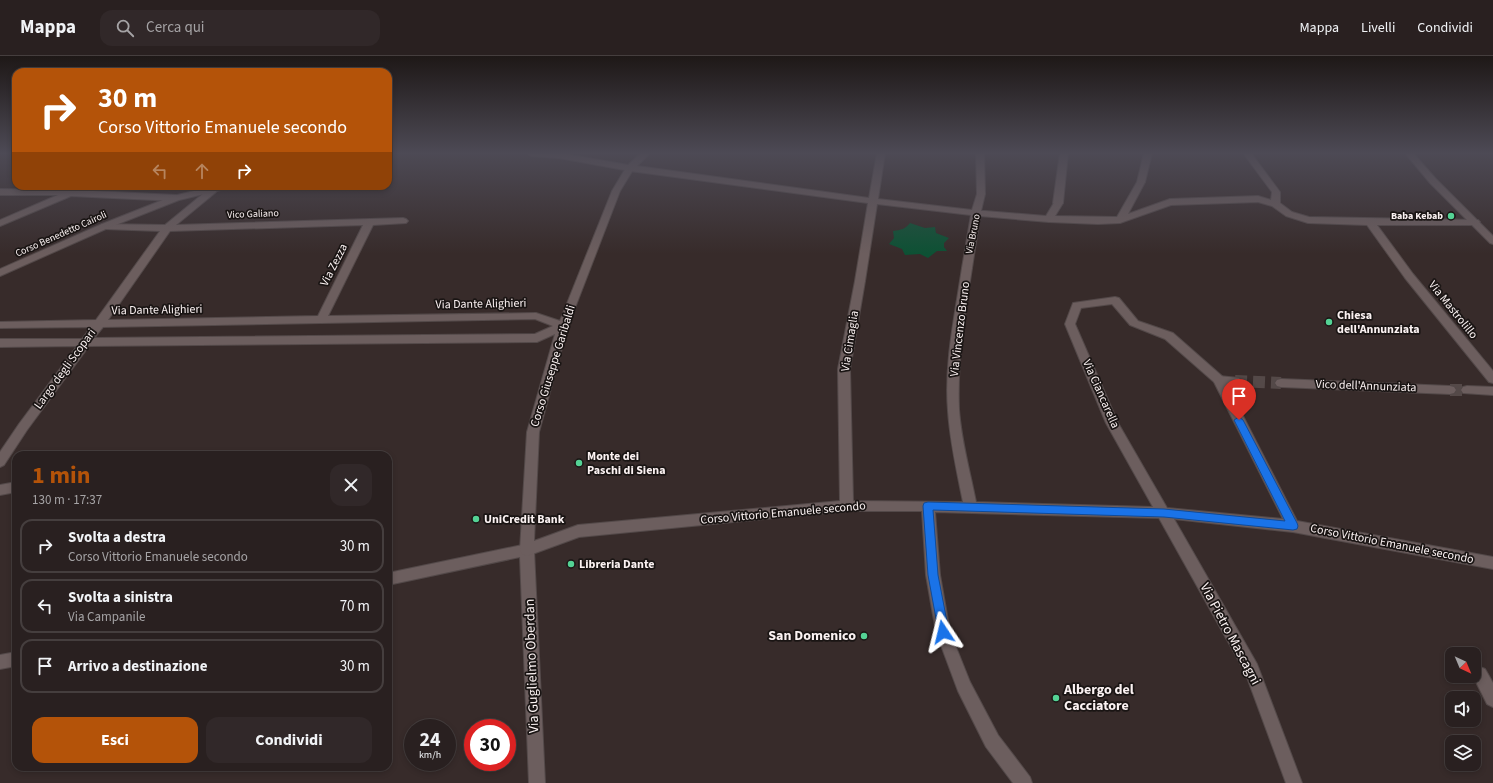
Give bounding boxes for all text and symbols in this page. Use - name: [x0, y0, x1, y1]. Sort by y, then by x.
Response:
- search box: [100, 10, 380, 46]
- text: Mappa: [20, 14, 76, 41]
- icon: search: [114, 17, 136, 39]
- text: Cerca qui: [146, 17, 205, 38]
- text: Mappa: [1299, 18, 1339, 38]
- text: Livelli: [1361, 18, 1395, 38]
- text: Condividi: [1417, 18, 1473, 38]
- text: 30 m: [98, 78, 157, 118]
- icon: right: [32, 84, 84, 136]
- text: Corso Vittorio Emanuele secondo: [98, 115, 347, 140]
- icon: left: [149, 160, 171, 182]
- icon: ahead: [191, 160, 213, 182]
- icon: right: [233, 160, 255, 182]
- street label: Vico Galiano: [227, 206, 279, 222]
- street label: Corso Benedetto Cairoli: [13, 208, 109, 260]
- place label: Baba Kebab: [1391, 209, 1443, 223]
- marker: Baba Kebab: [1446, 211, 1456, 221]
- street label: Via Bruno: [962, 213, 984, 255]
- street label: Via Zezza: [316, 241, 352, 289]
- street label: Via Mastrolillo: [1424, 277, 1482, 343]
- street label: Via Vincenzo Bruno: [946, 280, 974, 378]
- street label: Via Dante Alighieri: [435, 295, 527, 313]
- street label: Via Dante Alighieri: [111, 301, 203, 319]
- street label: Corso Giuseppe Garibaldi: [526, 303, 580, 429]
- place label: Chiesa dell'Annunziata: [1337, 307, 1420, 338]
- street label: Via Cimaglia: [837, 309, 863, 373]
- marker: Chiesa dell'Annunziata: [1324, 317, 1334, 327]
- street label: Largo degli Scopari: [30, 325, 100, 413]
- street label: Via Ciancarella: [1078, 357, 1124, 431]
- street label: Vico dell'Annunziata: [1315, 376, 1417, 396]
- pin: [1222, 379, 1256, 420]
- icon: arrive: [1228, 385, 1250, 407]
- place label: Monte dei Paschi di Siena: [587, 448, 666, 479]
- text: 1 min: [32, 458, 90, 493]
- marker: Monte dei Paschi di Siena: [574, 458, 584, 468]
- button: close: [330, 464, 372, 506]
- text: 130 m · 17:37: [32, 491, 102, 509]
- street label: Corso Vittorio Emanuele secondo: [700, 497, 866, 529]
- place label: UniCredit Bank: [484, 511, 565, 528]
- marker: UniCredit Bank: [471, 514, 481, 524]
- street label: Corso Vittorio Emanuele secondo: [1309, 520, 1475, 568]
- text: Svolta a destra: [68, 527, 166, 548]
- icon: right: [34, 535, 56, 557]
- text: 30 m: [340, 536, 370, 557]
- text: Corso Vittorio Emanuele secondo: [68, 548, 248, 566]
- place label: Libreria Dante: [579, 556, 655, 573]
- marker: Libreria Dante: [566, 559, 576, 569]
- street label: Via Pietro Mascagni: [1195, 579, 1265, 689]
- text: Svolta a sinistra: [68, 587, 173, 608]
- icon: left: [34, 595, 56, 617]
- text: 70 m: [340, 596, 370, 617]
- street label: Via Guglielmo Oberdan: [520, 598, 544, 734]
- text: Via Campanile: [68, 608, 145, 626]
- position arrow: [922, 611, 964, 653]
- place label: San Domenico: [768, 626, 856, 646]
- marker: San Domenico: [859, 631, 869, 641]
- north arrow: [1445, 647, 1481, 683]
- map controls: [1445, 647, 1481, 771]
- icon: arrive: [34, 655, 56, 677]
- text: Arrivo a destinazione: [68, 656, 207, 677]
- text: 30 m: [340, 656, 370, 677]
- place label: Albergo del Cacciatore: [1063, 680, 1134, 716]
- button: sound: [1445, 691, 1481, 727]
- marker: Albergo del Cacciatore: [1051, 693, 1061, 703]
- button: Esci: [32, 717, 198, 763]
- button: Condividi: [206, 717, 372, 763]
- speed limit sign: 30: [464, 719, 516, 771]
- text: 24: [419, 726, 441, 754]
- button: layers: [1445, 735, 1481, 771]
- text: km/h: [419, 748, 441, 762]

